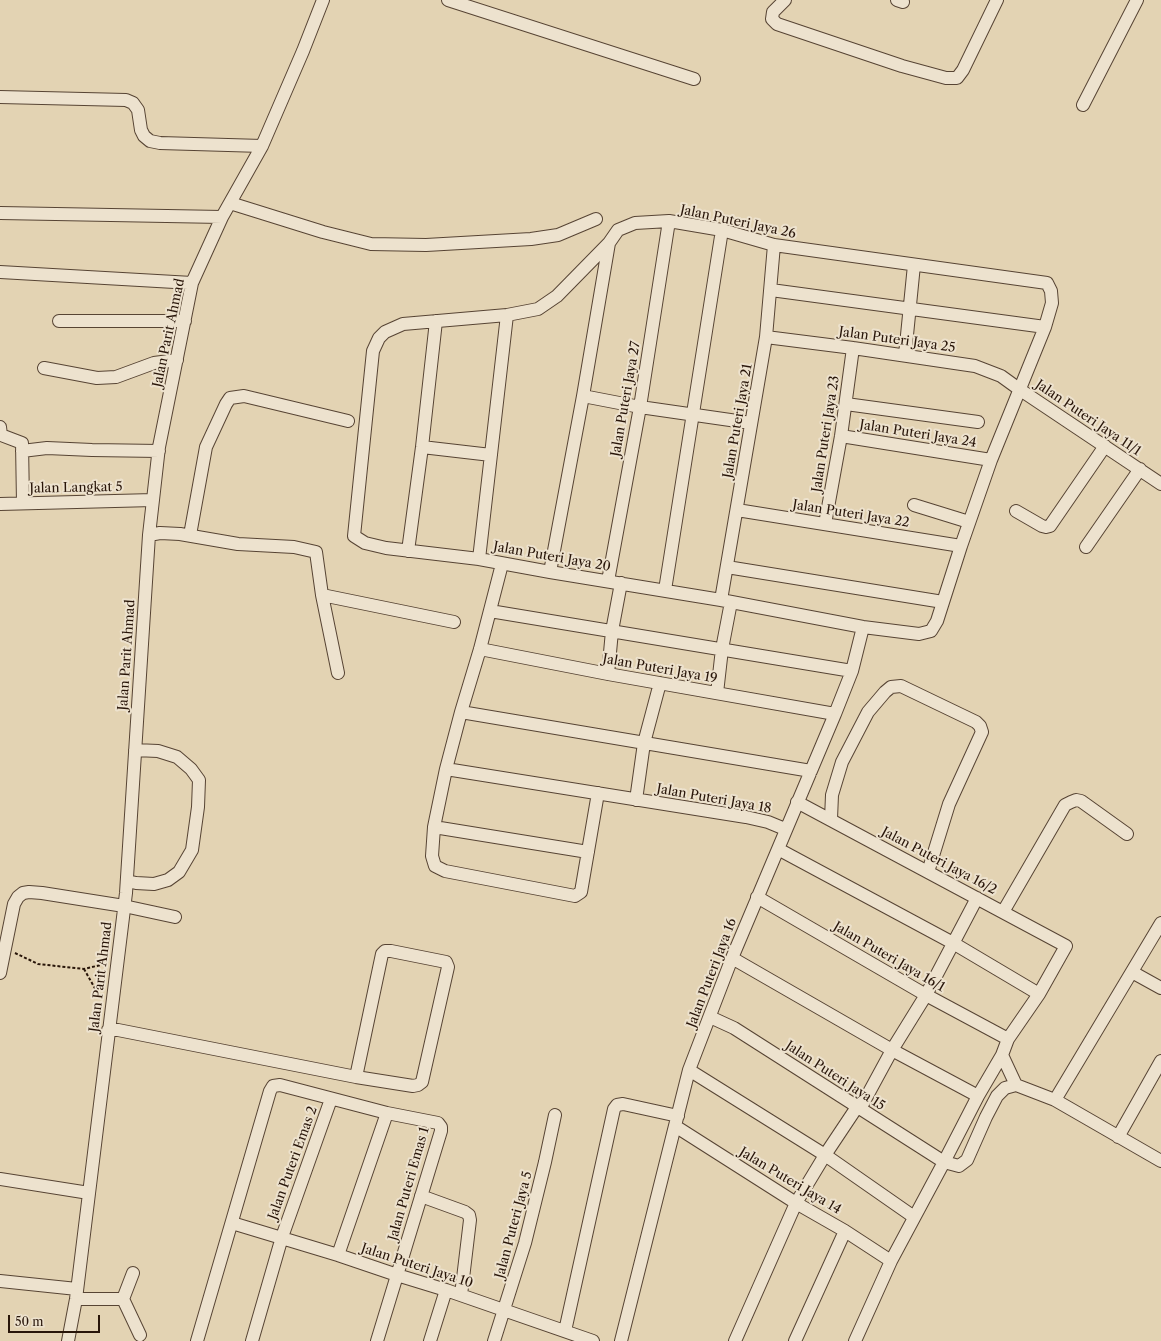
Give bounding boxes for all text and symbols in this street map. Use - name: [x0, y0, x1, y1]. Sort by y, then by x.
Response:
- street label: Jalan Puteri Jaya 26: [679, 202, 797, 242]
- street label: Jalan Parit Ahmad: [150, 277, 188, 389]
- street label: Jalan Puteri Jaya 25: [838, 324, 956, 356]
- street label: Jalan Puteri Jaya 27: [608, 340, 644, 458]
- street label: Jalan Puteri Jaya 21: [720, 362, 756, 480]
- street label: Jalan Puteri Jaya 23: [809, 375, 843, 493]
- street label: Jalan Puteri Jaya 11/1: [1032, 377, 1144, 459]
- street label: Jalan Puteri Jaya 24: [858, 417, 978, 451]
- street label: Jalan Langkat 5: [29, 479, 123, 497]
- street label: Jalan Puteri Jaya 22: [791, 497, 911, 531]
- street label: Jalan Puteri Jaya 20: [492, 539, 612, 575]
- street label: Jalan Parit Ahmad: [115, 599, 139, 711]
- street label: Jalan Puteri Jaya 19: [601, 651, 719, 687]
- street label: Jalan Puteri Jaya 18: [655, 781, 773, 817]
- street label: Jalan Puteri Jaya 16/2: [879, 824, 999, 898]
- street label: Jalan Puteri Jaya 16: [684, 916, 740, 1030]
- street label: Jalan Puteri Jaya 16/1: [830, 919, 948, 995]
- street label: Jalan Parit Ahmad: [86, 921, 116, 1033]
- street label: Jalan Puteri Jaya 15: [782, 1038, 888, 1114]
- street label: Jalan Puteri Emas 2: [265, 1104, 321, 1222]
- street label: Jalan Puteri Emas 1: [385, 1125, 433, 1243]
- street label: Jalan Puteri Jaya 14: [736, 1144, 844, 1218]
- street label: Jalan Puteri Jaya 5: [492, 1170, 536, 1280]
- street label: Jalan Puteri Jaya 10: [359, 1241, 475, 1291]
- scale bar: [10, 1307, 102, 1333]
- text: 50 m: [15, 1314, 44, 1329]

